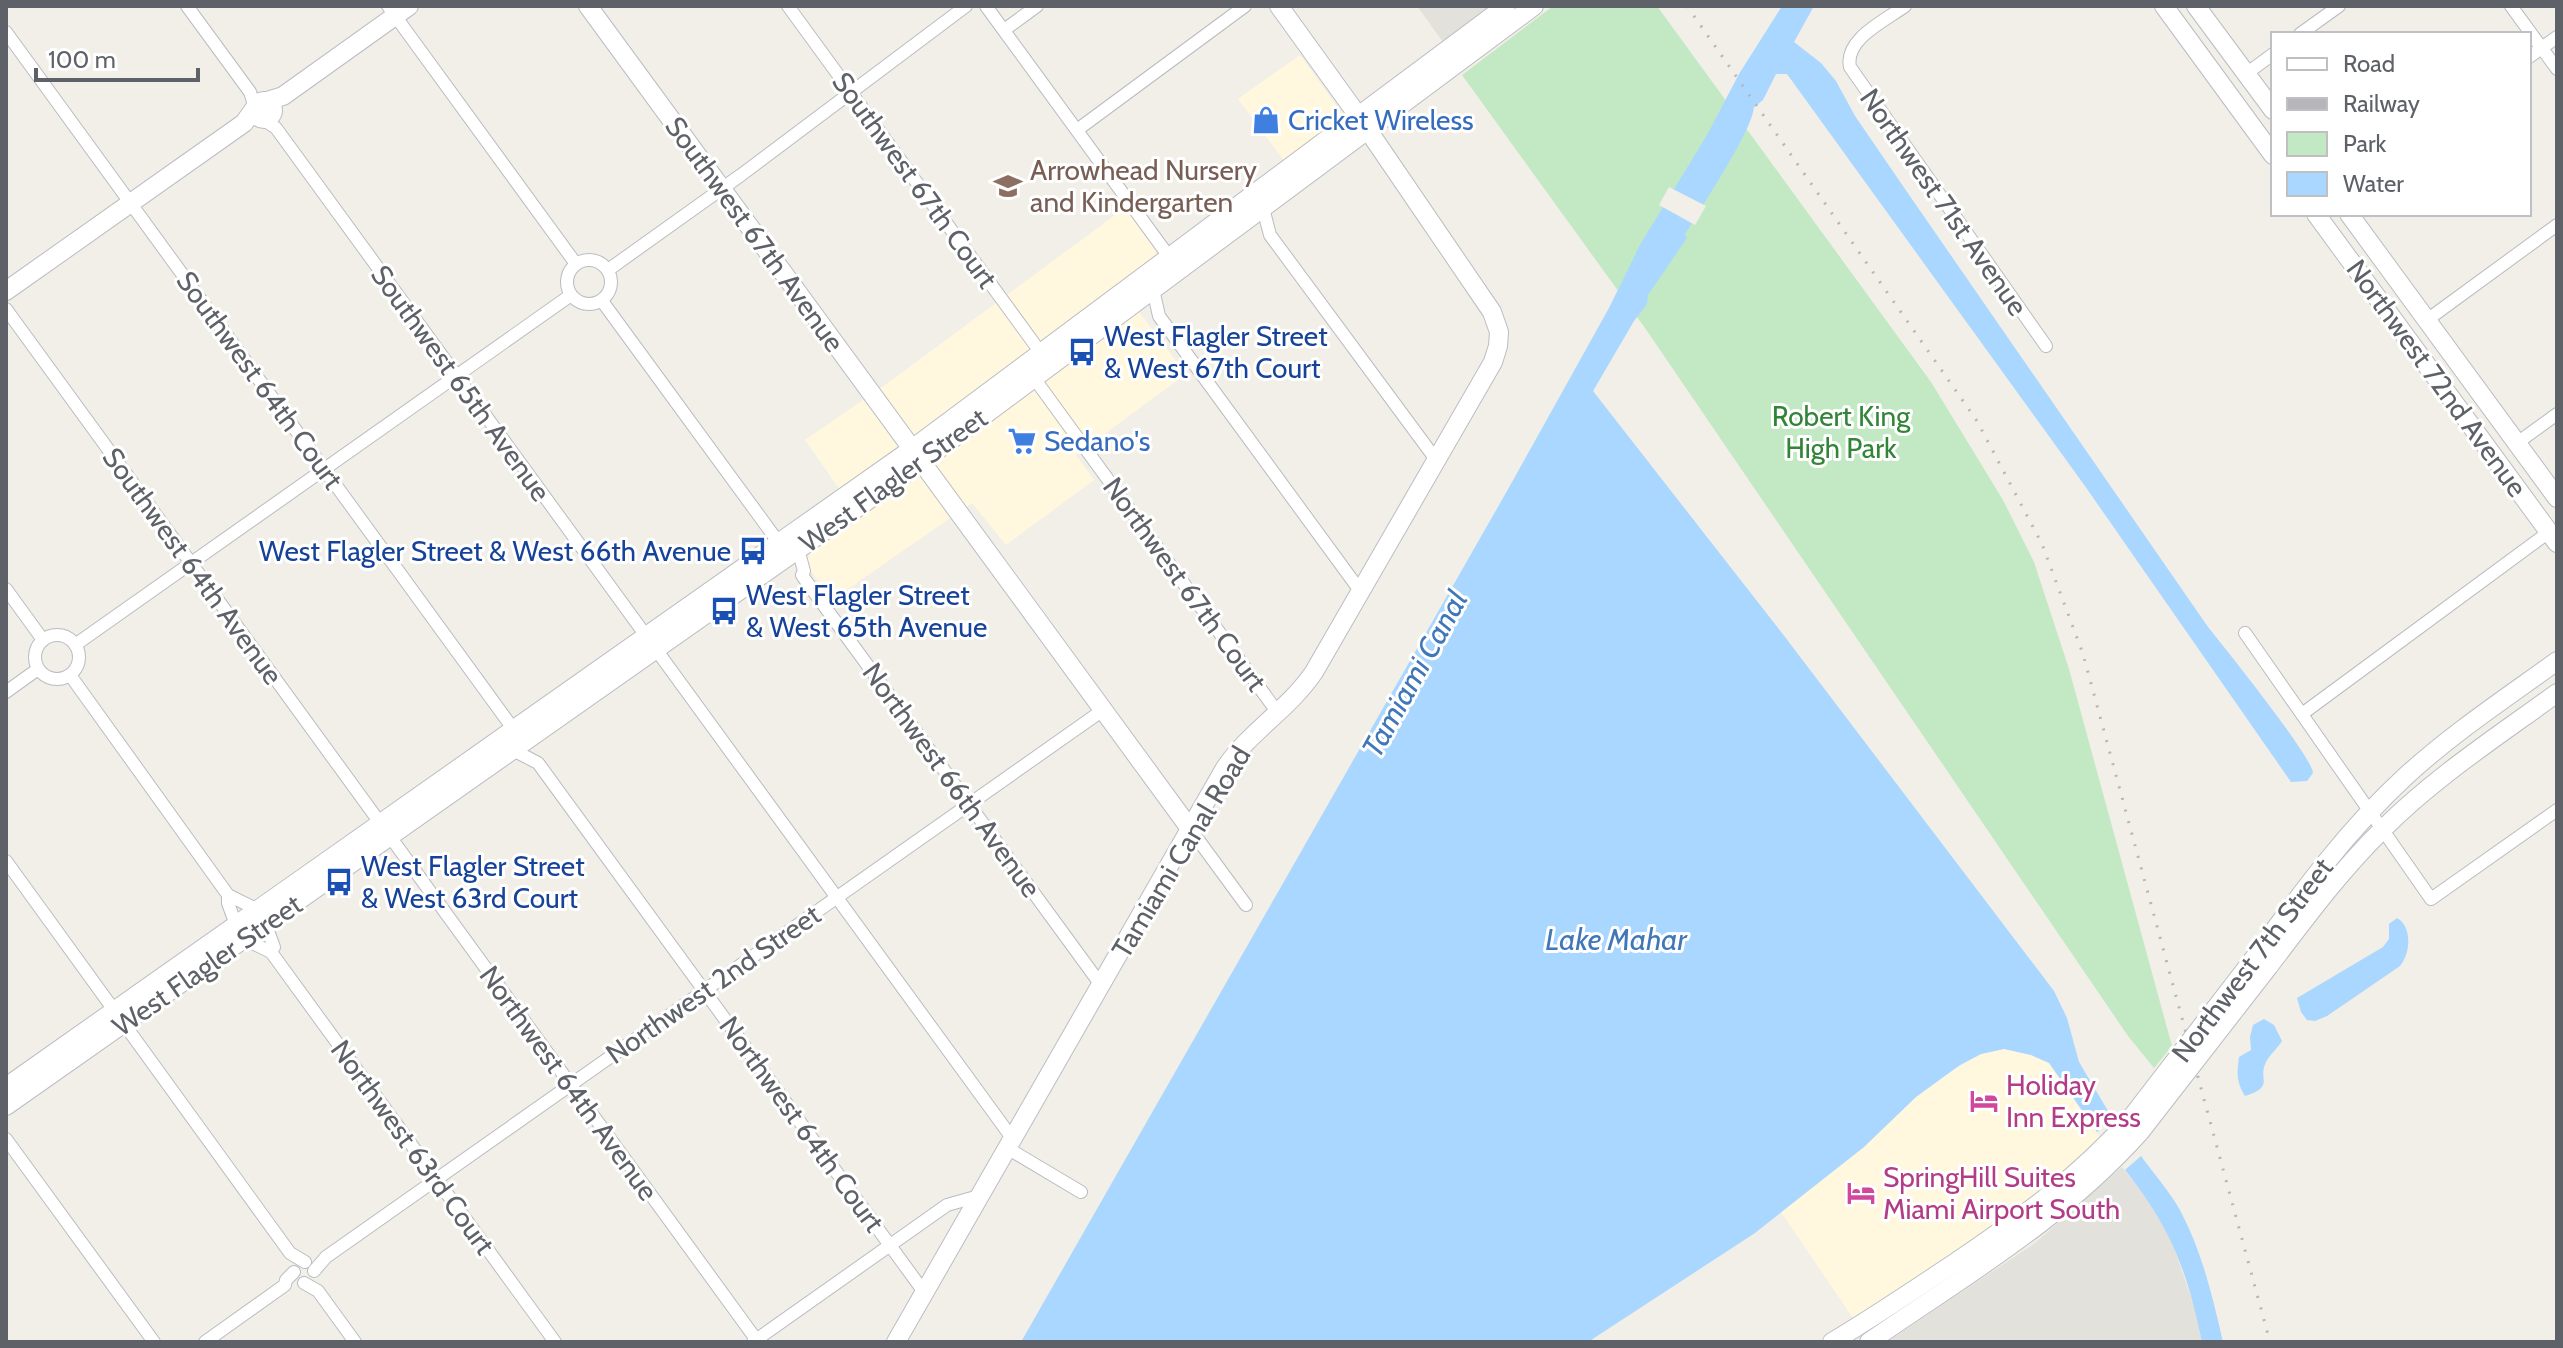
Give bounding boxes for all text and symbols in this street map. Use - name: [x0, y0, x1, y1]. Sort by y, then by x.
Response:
- scale bar: [36, 32, 198, 82]
- legend: [2271, 32, 2531, 216]
- text: 100 m: [48, 45, 116, 74]
- text: Road: [2343, 49, 2395, 78]
- street label: Southwest 67th Court: [825, 65, 1005, 295]
- street label: Northwest 71st Avenue: [1853, 82, 2035, 322]
- text: Railway: [2343, 89, 2420, 118]
- place label: Cricket Wireless: [1288, 103, 1474, 137]
- shop icon: Cricket Wireless: [1251, 105, 1281, 135]
- street label: Southwest 67th Avenue: [658, 110, 852, 358]
- text: Park: [2343, 129, 2386, 158]
- place label: Arrowhead Nursery and Kindergarten: [1030, 153, 1257, 219]
- text: Water: [2343, 169, 2404, 198]
- school or university icon: Arrowhead Nursery and Kindergarten: [993, 171, 1023, 201]
- street label: Northwest 72nd Avenue: [2340, 253, 2534, 503]
- street label: Southwest 65th Avenue: [364, 258, 558, 508]
- street label: Southwest 64th Court: [170, 264, 350, 496]
- place label: West Flagler Street & West 67th Court: [1104, 319, 1328, 385]
- bus stop icon: West Flagler Street & West 67th Court: [1067, 337, 1097, 367]
- park label: Robert King High Park: [1772, 399, 1911, 465]
- street label: West Flagler Street: [793, 401, 993, 559]
- place label: Sedano's: [1044, 424, 1150, 458]
- supermarket icon: Sedano's: [1007, 426, 1037, 456]
- street label: Southwest 64th Avenue: [96, 441, 290, 691]
- street label: Northwest 67th Court: [1096, 471, 1274, 697]
- place label: West Flagler Street & West 66th Avenue: [259, 534, 731, 568]
- bus stop icon: West Flagler Street & West 66th Avenue: [738, 536, 768, 566]
- place label: West Flagler Street & West 65th Avenue: [746, 578, 987, 644]
- water label: Tamiami Canal: [1354, 584, 1475, 763]
- bus stop icon: West Flagler Street & West 65th Avenue: [709, 596, 739, 626]
- street label: Northwest 66th Avenue: [856, 656, 1048, 904]
- street label: Tamiami Canal Road: [1104, 740, 1258, 964]
- place label: West Flagler Street & West 63rd Court: [361, 849, 585, 915]
- street label: Northwest 7th Street: [2164, 851, 2340, 1069]
- bus stop icon: West Flagler Street & West 63rd Court: [324, 867, 354, 897]
- street label: West Flagler Street: [106, 887, 308, 1043]
- street label: Northwest 2nd Street: [599, 897, 827, 1071]
- water label: Lake Mahar: [1545, 921, 1689, 958]
- street label: Northwest 64th Avenue: [472, 959, 666, 1207]
- street label: Northwest 64th Court: [712, 1010, 892, 1238]
- street label: Northwest 63rd Court: [324, 1033, 502, 1261]
- place label: Holiday Inn Express: [2006, 1068, 2141, 1134]
- hotel icon: Holiday Inn Express: [1969, 1086, 1999, 1116]
- place label: SpringHill Suites Miami Airport South: [1883, 1160, 2120, 1226]
- hotel icon: SpringHill Suites Miami Airport South: [1846, 1178, 1876, 1208]

